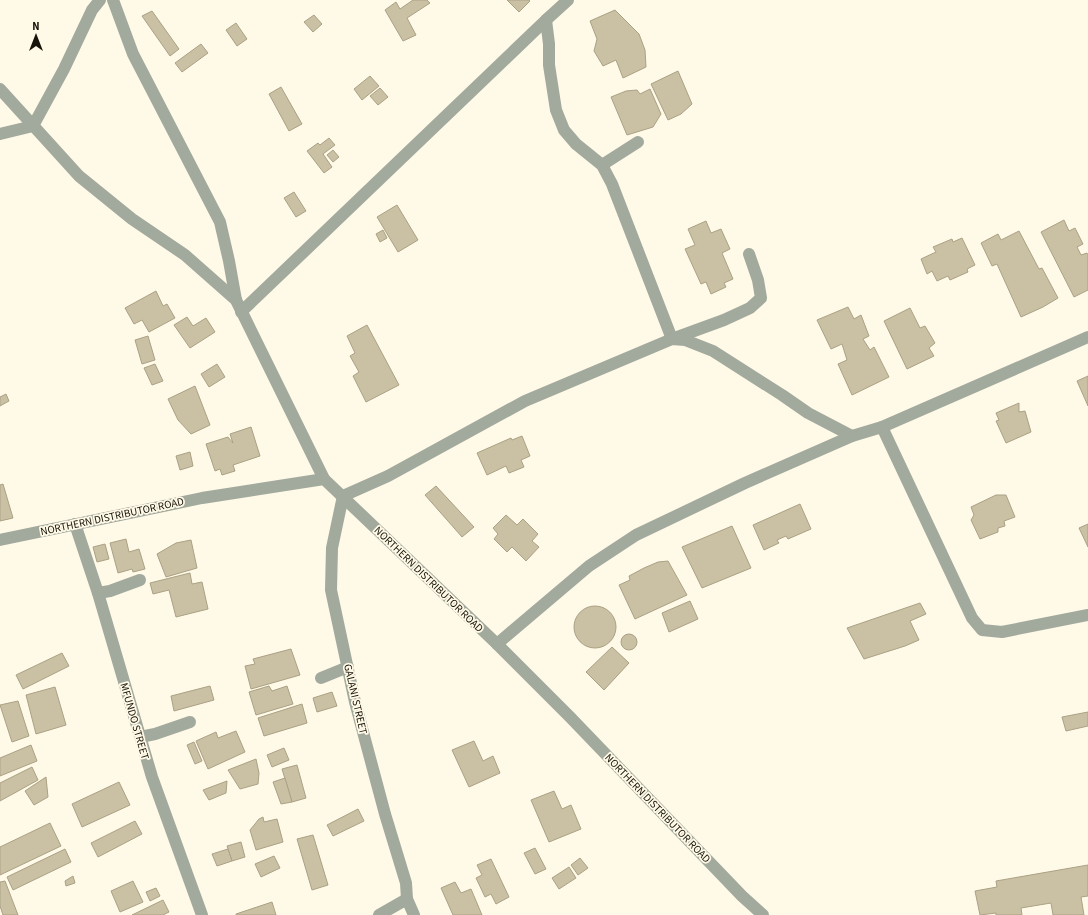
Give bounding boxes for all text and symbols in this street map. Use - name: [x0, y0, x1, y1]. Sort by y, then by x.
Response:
- north arrow: [16, 16, 56, 56]
- text: N: [32, 19, 40, 34]
- street label: NORTHERN DISTRIBUTOR ROAD: [39, 494, 186, 539]
- street label: NORTHERN DISTRIBUTOR ROAD: [371, 523, 487, 636]
- street label: GALANI STREET: [340, 663, 371, 736]
- street label: MFUNDO STREET: [116, 681, 153, 761]
- street label: NORTHERN DISTRIBUTOR ROAD: [601, 750, 714, 866]

